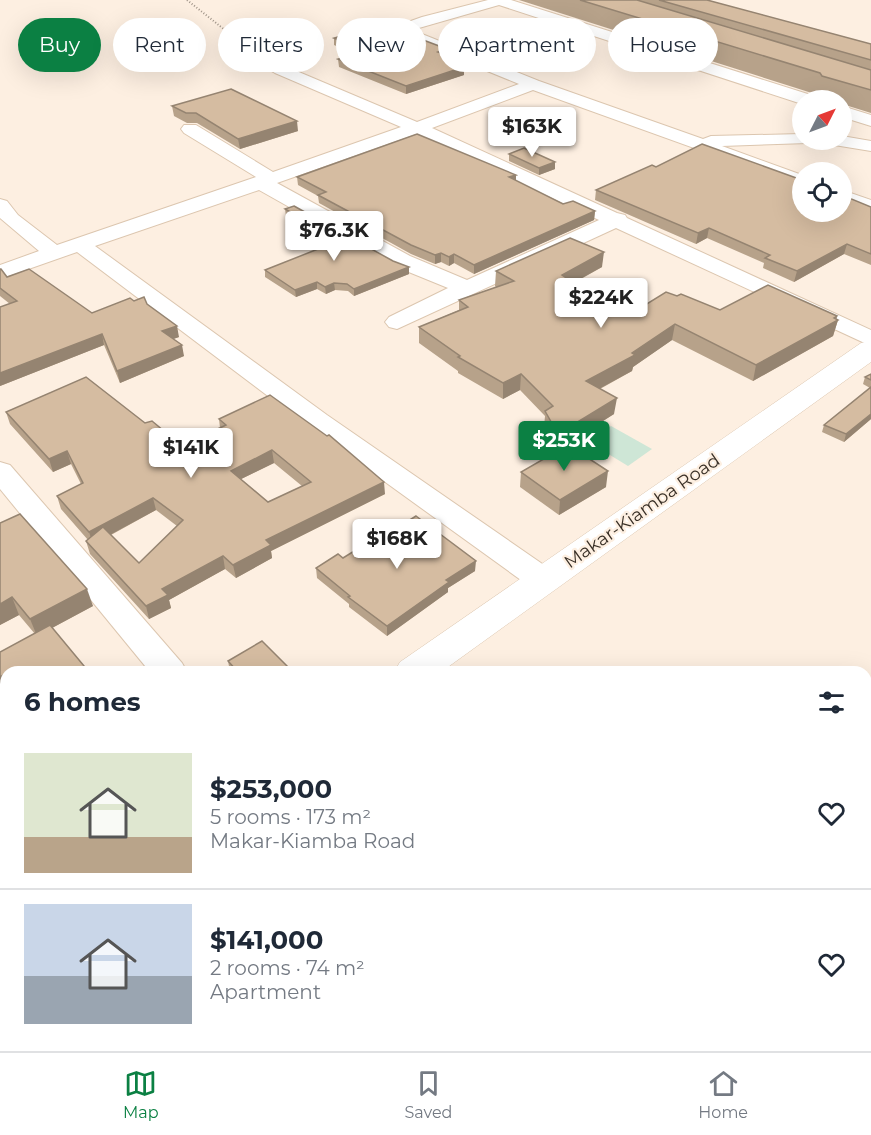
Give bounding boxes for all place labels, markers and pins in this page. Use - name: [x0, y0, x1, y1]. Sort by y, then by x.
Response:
- pin: $163K: [490, 107, 574, 158]
- pin: $76.3K: [285, 211, 383, 262]
- pin: $224K: [559, 278, 643, 329]
- pin: $253K: [522, 421, 606, 472]
- pin: $141K: [149, 428, 233, 479]
- pin: $168K: [355, 519, 439, 570]

